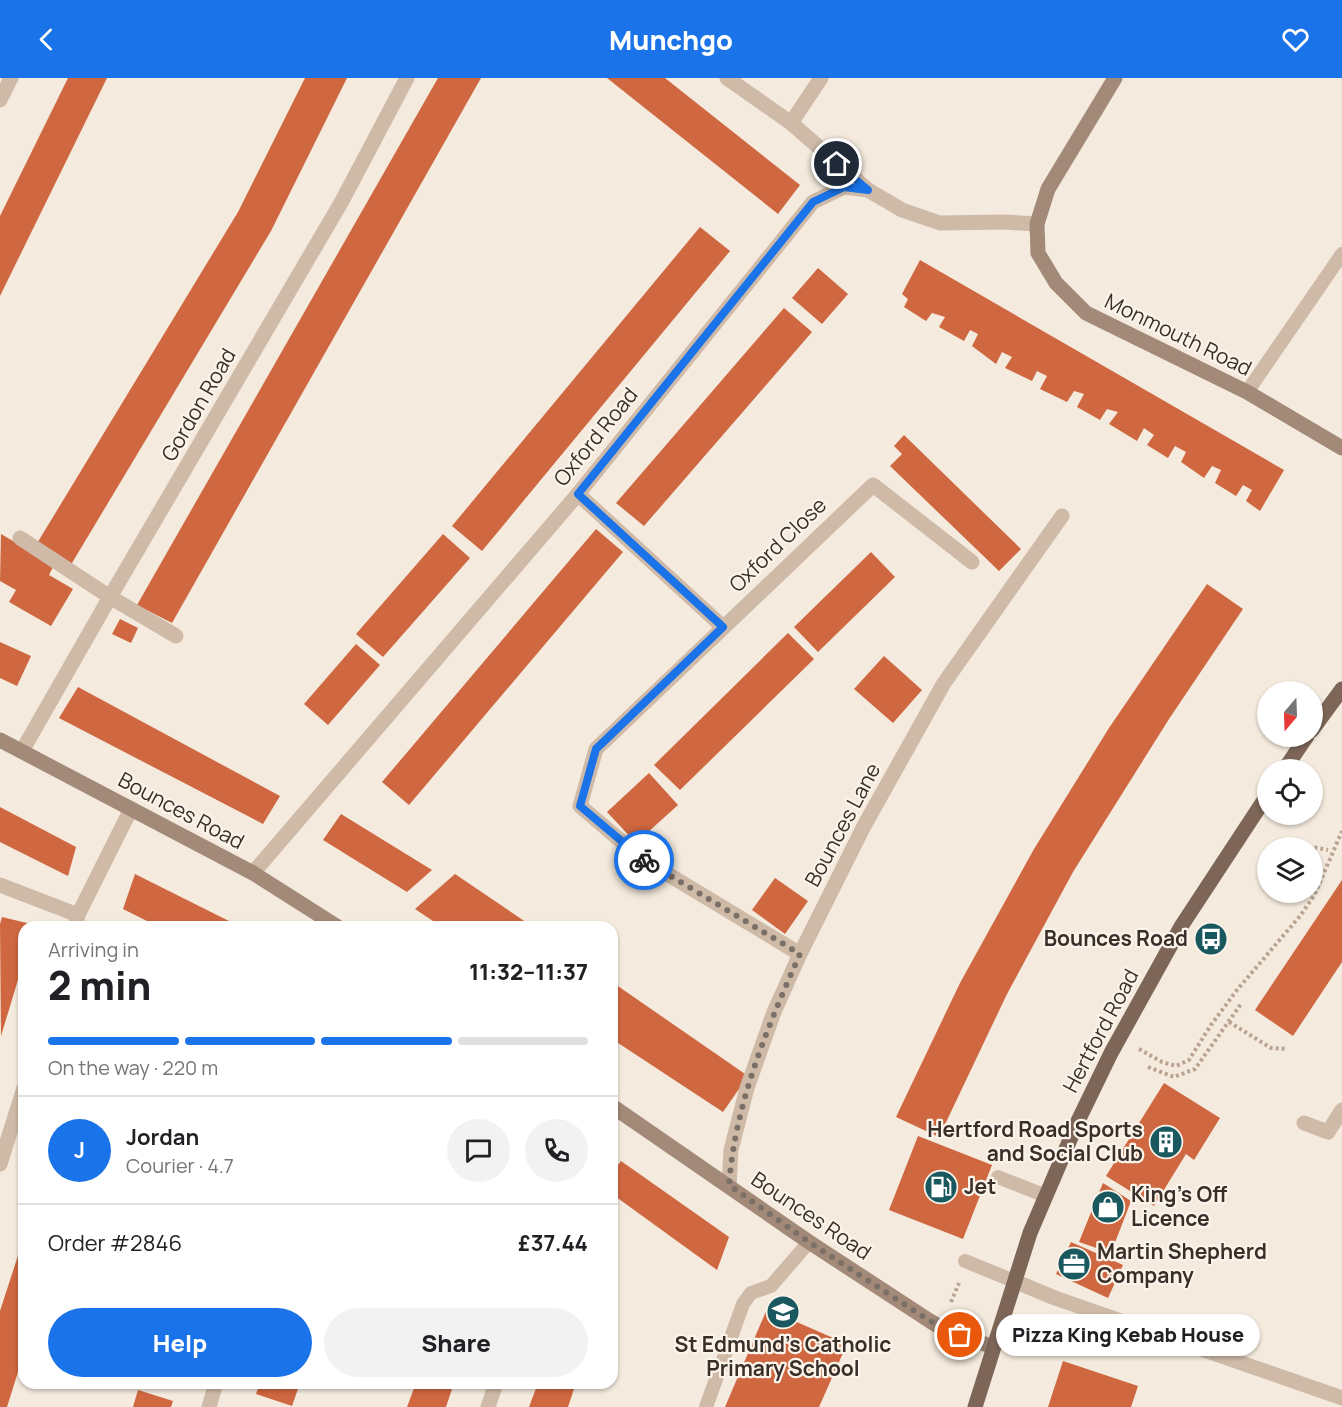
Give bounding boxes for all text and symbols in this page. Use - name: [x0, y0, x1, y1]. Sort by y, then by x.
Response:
- text: Munchgo: [609, 21, 733, 58]
- icon: back: [30, 23, 63, 56]
- icon: heart: [1279, 23, 1312, 56]
- pin: [811, 138, 862, 189]
- icon: home: [820, 147, 853, 180]
- street label: Monmouth Road: [1100, 286, 1257, 382]
- street label: Gordon Road: [155, 343, 242, 466]
- street label: Oxford Road: [547, 381, 644, 491]
- street label: Oxford Close: [723, 491, 832, 598]
- north arrow: [1257, 681, 1323, 747]
- map controls: [1257, 681, 1323, 903]
- street label: Bounces Lane: [798, 758, 886, 891]
- button: locate: [1257, 759, 1323, 825]
- street label: Bounces Road: [114, 765, 249, 855]
- courier: [614, 830, 674, 890]
- button: layers: [1257, 837, 1323, 903]
- icon: bike: [628, 844, 661, 877]
- bus stop icon: Bounces Road: [1193, 921, 1229, 957]
- place label: Bounces Road: [1044, 924, 1188, 952]
- text: Arriving in: [48, 936, 139, 963]
- text: 11:32–11:37: [469, 957, 588, 987]
- text: 2 min: [48, 958, 151, 1012]
- street label: Hertford Road: [1056, 964, 1144, 1097]
- text: On the way · 220 m: [48, 1054, 218, 1081]
- place label: Hertford Road Sports and Social Club: [927, 1115, 1143, 1167]
- button: chat: [447, 1119, 510, 1182]
- button: phone: [525, 1119, 588, 1182]
- text: Jordan: [126, 1122, 199, 1152]
- building icon: Hertford Road Sports and Social Club: [1148, 1124, 1184, 1160]
- text: J: [74, 1135, 85, 1165]
- text: Courier · 4.7: [126, 1152, 234, 1179]
- street label: Bounces Road: [746, 1165, 877, 1266]
- fuel station icon: Jet: [923, 1169, 959, 1205]
- place label: Jet: [964, 1172, 996, 1200]
- place label: King's Off Licence: [1131, 1180, 1227, 1232]
- shop icon: King's Off Licence: [1090, 1189, 1126, 1225]
- text: Order #2846: [48, 1228, 182, 1258]
- text: £37.44: [518, 1228, 588, 1258]
- place label: Martin Shepherd Company: [1097, 1237, 1267, 1289]
- office icon: Martin Shepherd Company: [1056, 1246, 1092, 1282]
- school or university icon: St Edmund's Catholic Primary School: [765, 1294, 801, 1330]
- button: Help: [48, 1308, 312, 1377]
- button: Share: [324, 1308, 588, 1377]
- pin: [934, 1309, 985, 1360]
- callout: Pizza King Kebab House: [996, 1314, 1260, 1356]
- icon: bag: [943, 1318, 976, 1351]
- text: Pizza King Kebab House: [1012, 1321, 1244, 1348]
- place label: St Edmund's Catholic Primary School: [675, 1330, 891, 1382]

